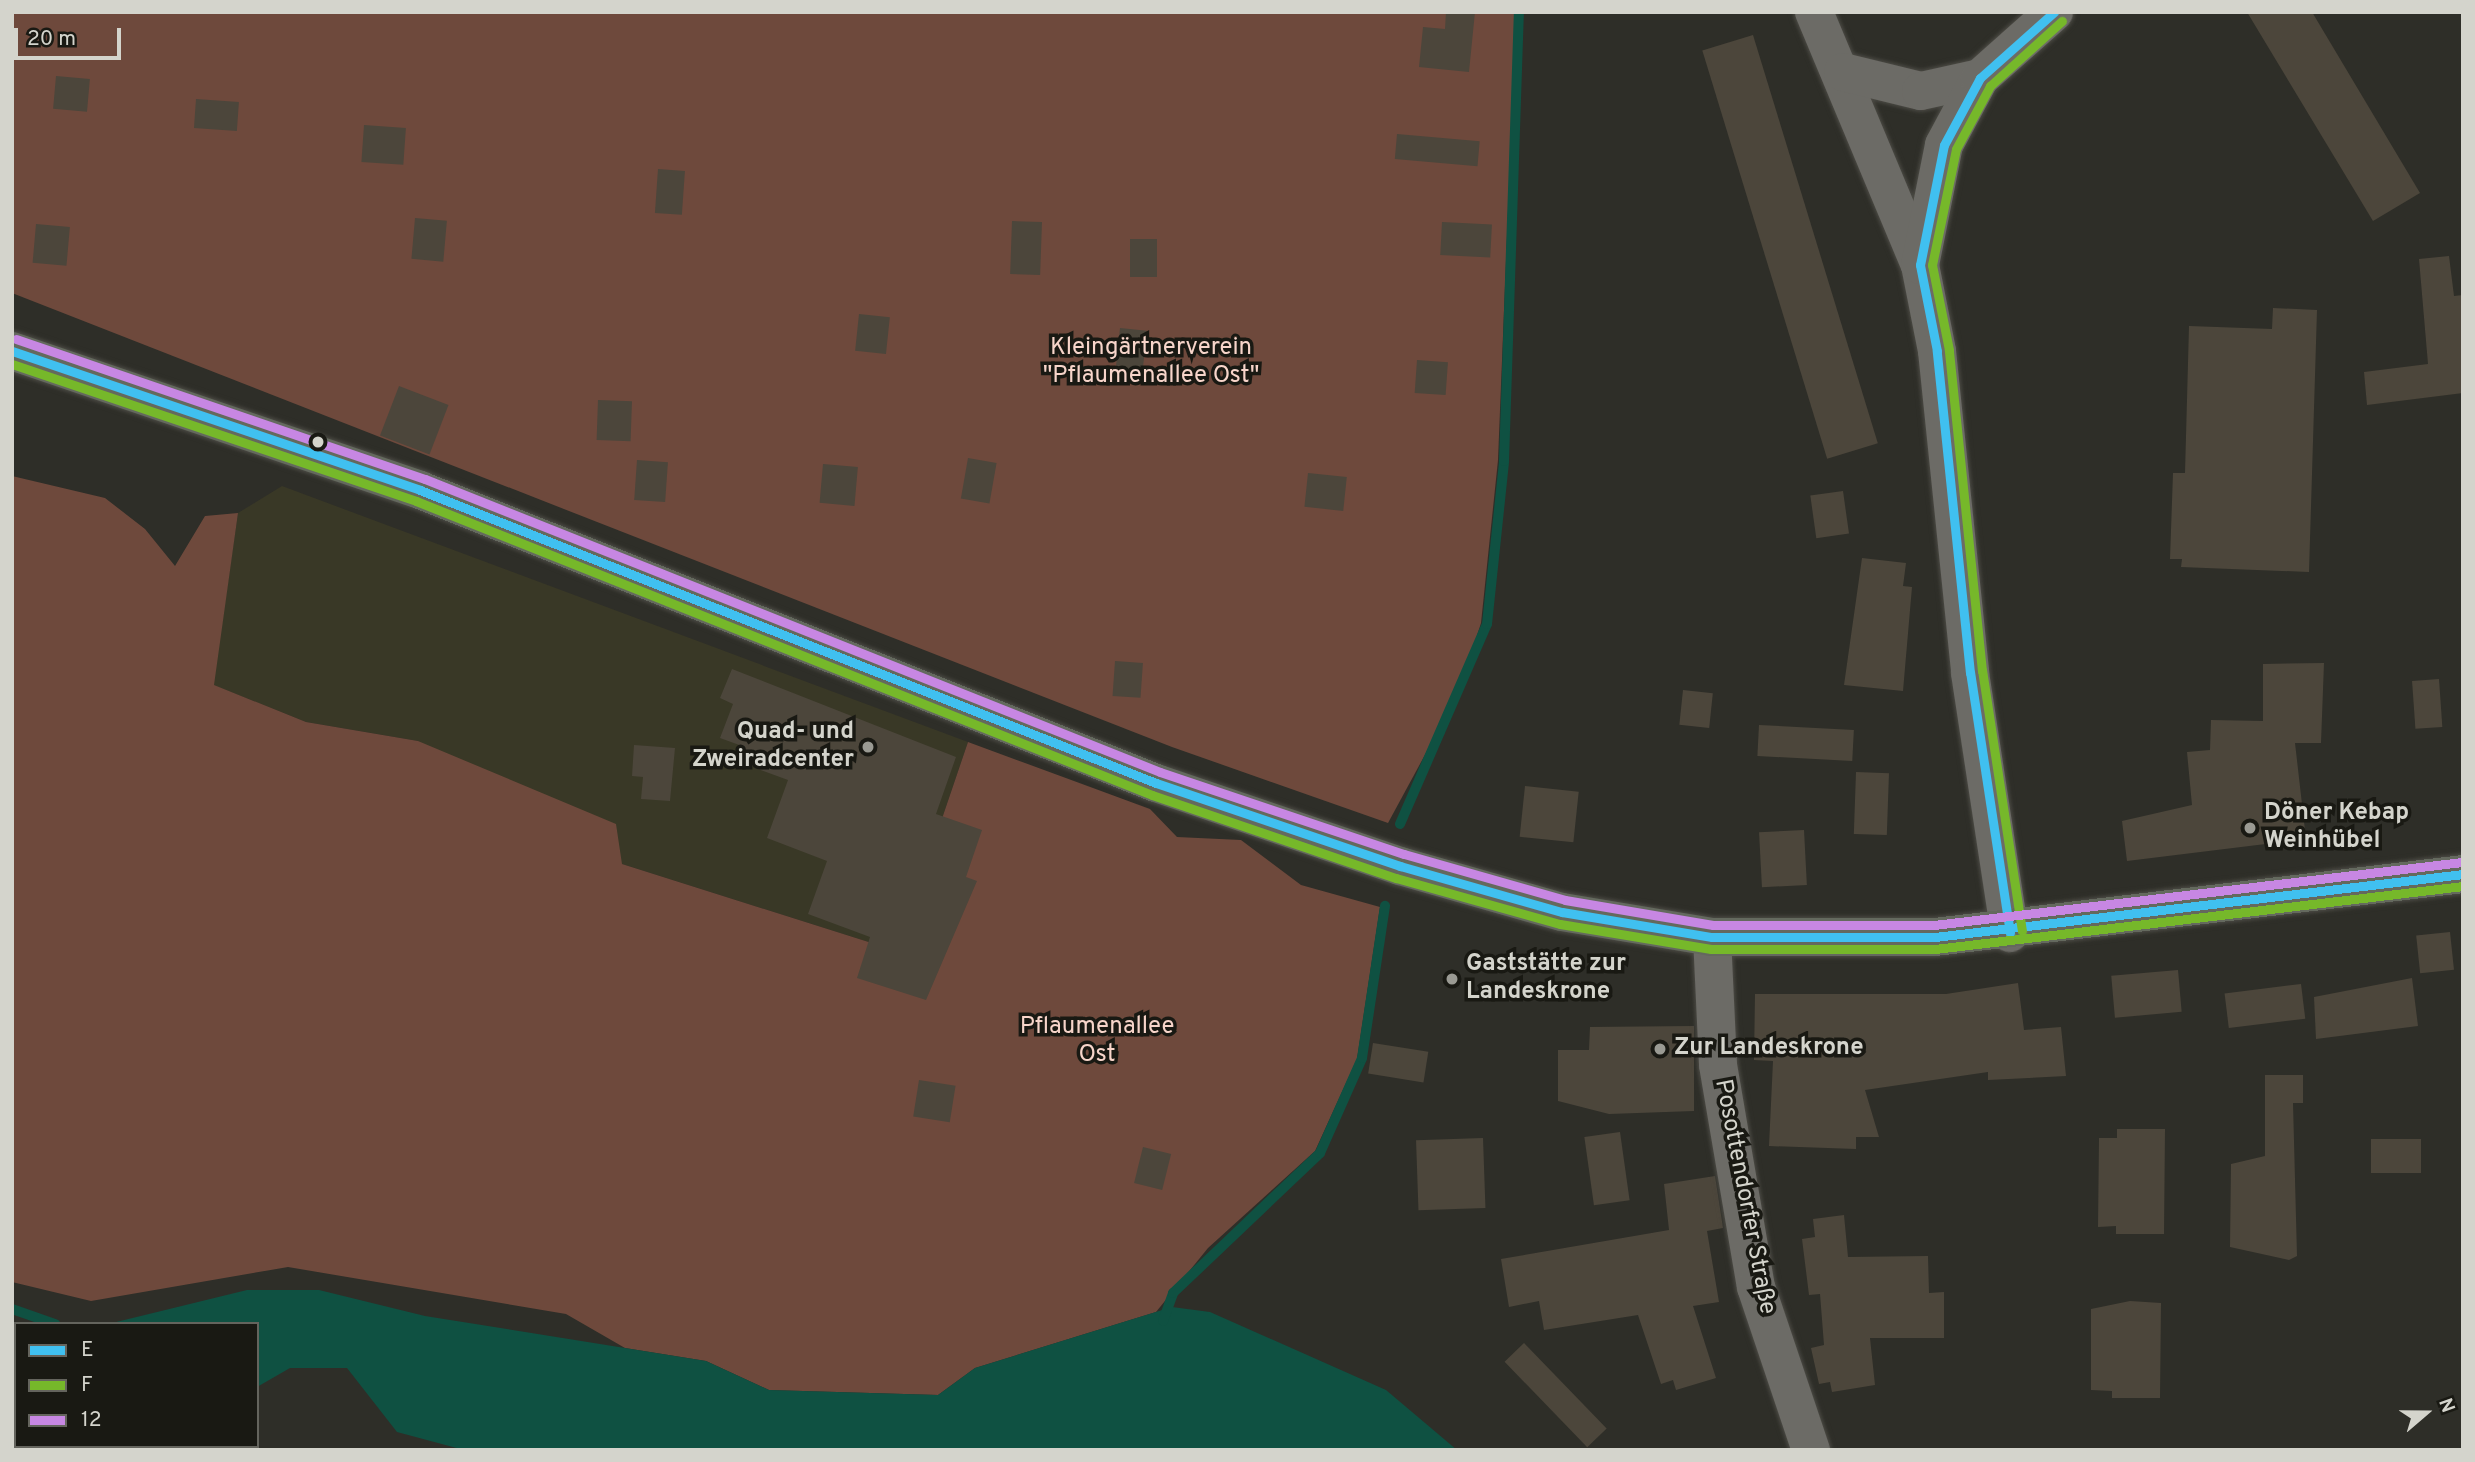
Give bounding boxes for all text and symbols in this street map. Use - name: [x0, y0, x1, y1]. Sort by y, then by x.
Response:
- scale bar: [18, 14, 124, 58]
- text: 20 m: [27, 26, 76, 53]
- park label: Kleingärtnerverein "Pflaumenallee Ost": [1043, 335, 1259, 391]
- unlabelled marker: [311, 435, 325, 449]
- place label: Quad- und Zweiradcenter: [692, 719, 854, 775]
- marker: Quad- und Zweiradcenter: [860, 739, 876, 755]
- place label: Döner Kebap Weinhübel: [2264, 800, 2409, 856]
- marker: Döner Kebap Weinhübel: [2242, 820, 2258, 836]
- place label: Gaststätte zur Landeskrone: [1466, 951, 1626, 1007]
- marker: Gaststätte zur Landeskrone: [1444, 971, 1460, 987]
- park label: Pflaumenallee Ost: [1020, 1014, 1174, 1070]
- place label: Zur Landeskrone: [1674, 1035, 1864, 1063]
- marker: Zur Landeskrone: [1652, 1041, 1668, 1057]
- street label: Posottendorfer Straße: [1707, 1077, 1781, 1317]
- legend: [14, 1322, 259, 1448]
- text: E: [81, 1337, 94, 1364]
- text: F: [81, 1372, 93, 1399]
- north arrow: [2391, 1378, 2461, 1448]
- text: N: [2432, 1395, 2459, 1416]
- text: 12: [81, 1407, 102, 1434]

